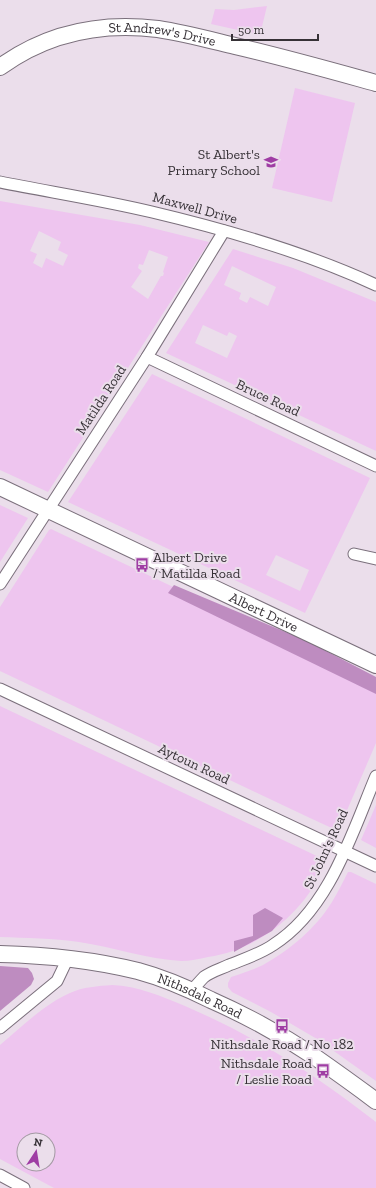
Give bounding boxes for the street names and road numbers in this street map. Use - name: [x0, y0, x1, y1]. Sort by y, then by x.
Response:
- street label: St Andrew's Drive: [108, 18, 218, 50]
- street label: Maxwell Drive: [151, 189, 240, 228]
- street label: Matilda Road: [72, 362, 130, 438]
- street label: Bruce Road: [233, 376, 303, 420]
- street label: Albert Drive: [227, 588, 301, 636]
- street label: Aytoun Road: [155, 740, 233, 788]
- street label: St John's Road: [300, 806, 352, 892]
- street label: Nithsdale Road: [155, 969, 246, 1022]

